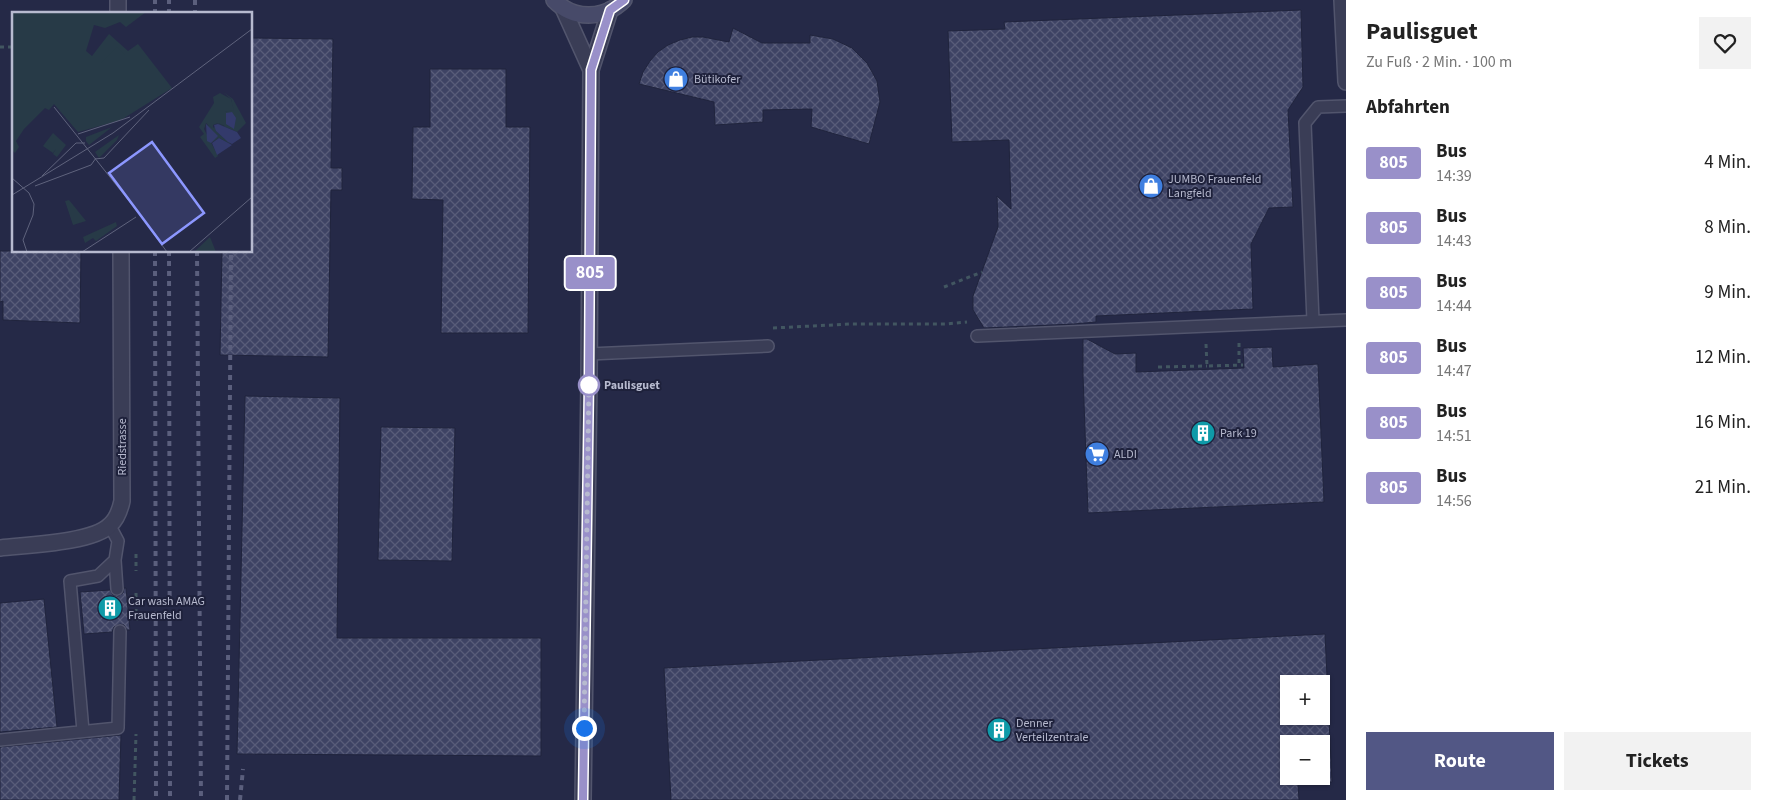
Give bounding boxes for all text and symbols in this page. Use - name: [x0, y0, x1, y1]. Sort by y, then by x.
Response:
- inset map: [12, 12, 252, 252]
- text: Paulisguet: [1366, 14, 1478, 49]
- button: heart: [1699, 17, 1751, 69]
- text: Zu Fuß · 2 Min. · 100 m: [1366, 51, 1512, 73]
- shop icon: Bütikofer: [663, 66, 689, 92]
- place label: Bütikofer: [694, 71, 741, 88]
- text: Abfahrten: [1366, 94, 1450, 121]
- text: Bus: [1436, 138, 1467, 165]
- text: 4 Min.: [1704, 149, 1751, 176]
- text: 805: [1379, 150, 1408, 175]
- text: 14:39: [1436, 165, 1472, 187]
- place label: JUMBO Frauenfeld Langfeld: [1168, 171, 1261, 202]
- shop icon: JUMBO Frauenfeld Langfeld: [1138, 173, 1164, 199]
- text: Bus: [1436, 203, 1467, 230]
- text: 8 Min.: [1704, 214, 1751, 241]
- text: 805: [1379, 215, 1408, 240]
- text: 14:43: [1436, 230, 1472, 252]
- line badge: 805: [561, 257, 619, 289]
- text: 805: [576, 260, 604, 285]
- text: Bus: [1436, 268, 1467, 295]
- text: 9 Min.: [1704, 279, 1751, 306]
- text: 805: [1379, 280, 1408, 305]
- text: 14:44: [1436, 295, 1472, 317]
- text: Bus: [1436, 333, 1467, 360]
- text: 12 Min.: [1695, 344, 1751, 371]
- text: 805: [1379, 345, 1408, 370]
- text: 14:47: [1436, 360, 1472, 382]
- marker: Paulisguet: [578, 374, 600, 396]
- place label: Paulisguet: [604, 377, 660, 394]
- text: Bus: [1436, 398, 1467, 425]
- text: 16 Min.: [1695, 409, 1751, 436]
- text: 805: [1379, 410, 1408, 435]
- street label: Riedstrasse: [114, 418, 131, 476]
- building icon: Park 19: [1190, 420, 1216, 446]
- place label: Park 19: [1220, 425, 1257, 442]
- text: 14:51: [1436, 425, 1472, 447]
- supermarket icon: ALDI: [1084, 441, 1110, 467]
- place label: ALDI: [1114, 446, 1137, 463]
- text: Bus: [1436, 463, 1467, 490]
- text: 21 Min.: [1695, 474, 1751, 501]
- text: 805: [1379, 475, 1408, 500]
- text: 14:56: [1436, 490, 1472, 512]
- place label: Car wash AMAG Frauenfeld: [128, 593, 205, 624]
- building icon: Car wash AMAG Frauenfeld: [97, 595, 123, 621]
- map controls: [1280, 675, 1330, 785]
- button: +: [1280, 675, 1330, 725]
- place label: Denner Verteilzentrale: [1016, 715, 1089, 746]
- your location: [572, 716, 597, 741]
- building icon: Denner Verteilzentrale: [986, 717, 1012, 743]
- button: Route: [1366, 732, 1554, 790]
- button: Tickets: [1564, 732, 1751, 790]
- button: −: [1280, 735, 1330, 785]

